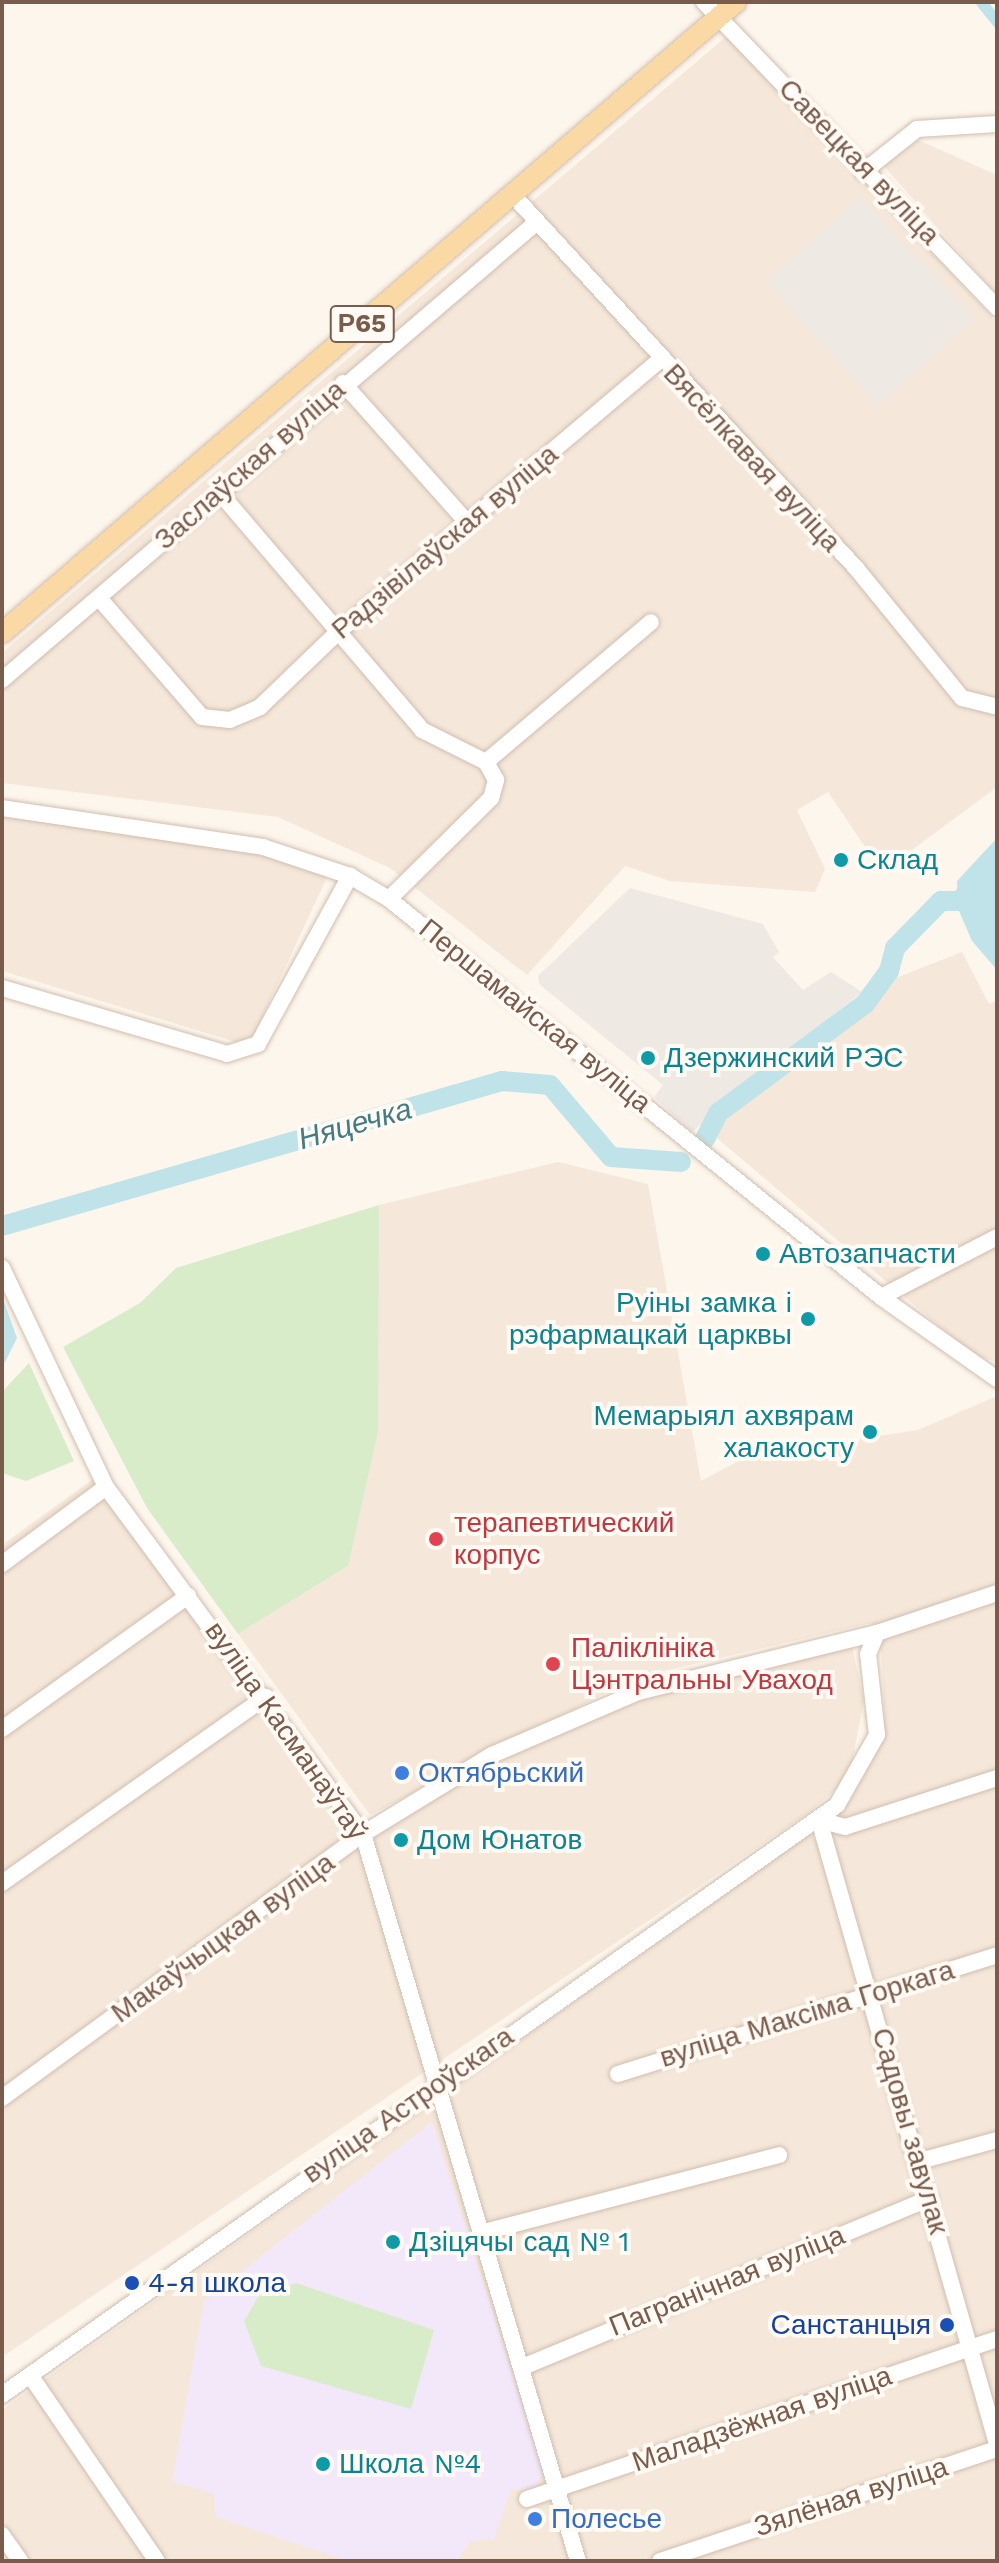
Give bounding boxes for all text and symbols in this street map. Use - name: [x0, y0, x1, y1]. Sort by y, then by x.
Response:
- street label: Савецкая вуліца: [771, 72, 947, 252]
- road number: Р65: [328, 302, 396, 346]
- street label: Вясёлкавая вуліца: [656, 357, 848, 559]
- street label: Заслаўская вуліца: [148, 373, 352, 557]
- street label: Радзівілаўская вуліца: [325, 438, 565, 646]
- place label: Склад: [857, 843, 938, 877]
- marker: Склад: [832, 851, 850, 869]
- street label: Першамайская вуліца: [412, 912, 658, 1120]
- place label: Дзержинский РЭС: [664, 1041, 903, 1075]
- marker: Дзержинский РЭС: [639, 1049, 657, 1067]
- water label: Няцечка: [294, 1091, 416, 1157]
- place label: Автозапчасти: [779, 1237, 956, 1271]
- marker: Автозапчасти: [754, 1245, 772, 1263]
- place label: Руіны замка і рэфармацкай царквы: [509, 1286, 792, 1352]
- marker: Руіны замка і рэфармацкай царквы: [799, 1310, 817, 1328]
- place label: Мемарыял ахвярам халакосту: [594, 1399, 854, 1465]
- marker: Мемарыял ахвярам халакосту: [861, 1423, 879, 1441]
- place label: терапевтический корпус: [454, 1506, 674, 1572]
- marker: терапевтический корпус: [425, 1528, 447, 1550]
- street label: вуліца Касманаўтаў: [198, 1615, 374, 1847]
- place label: Паліклініка Цэнтральны Уваход: [571, 1631, 833, 1697]
- marker: Паліклініка Цэнтральны Уваход: [542, 1653, 564, 1675]
- place label: Октябрьский: [418, 1756, 584, 1790]
- marker: Октябрьский: [393, 1764, 411, 1782]
- place label: Дом Юнатов: [417, 1823, 582, 1857]
- marker: Дом Юнатов: [392, 1831, 410, 1849]
- street label: Макаўчыцкая вуліца: [105, 1846, 341, 2030]
- street label: вуліца Максіма Горкага: [656, 1953, 958, 2075]
- street label: вуліца Астроўскага: [296, 2020, 520, 2190]
- street label: Садовы завулак: [865, 2024, 955, 2238]
- street label: Пагранічная вуліца: [604, 2218, 850, 2344]
- place label: Дзіцячы сад № 1: [409, 2225, 630, 2259]
- marker: Дзіцячы сад № 1: [384, 2233, 402, 2251]
- place label: 4-я школа: [148, 2266, 286, 2300]
- marker: 4-я школа: [123, 2274, 141, 2292]
- place label: Санстанцыя: [771, 2308, 931, 2342]
- marker: Санстанцыя: [938, 2316, 956, 2334]
- street label: Маладзёжная вуліца: [628, 2359, 896, 2479]
- place label: Школа №4: [339, 2447, 481, 2481]
- street label: Зялёная вуліца: [750, 2450, 952, 2544]
- marker: Школа №4: [314, 2455, 332, 2473]
- place label: Полесье: [551, 2502, 662, 2536]
- marker: Полесье: [526, 2510, 544, 2528]

